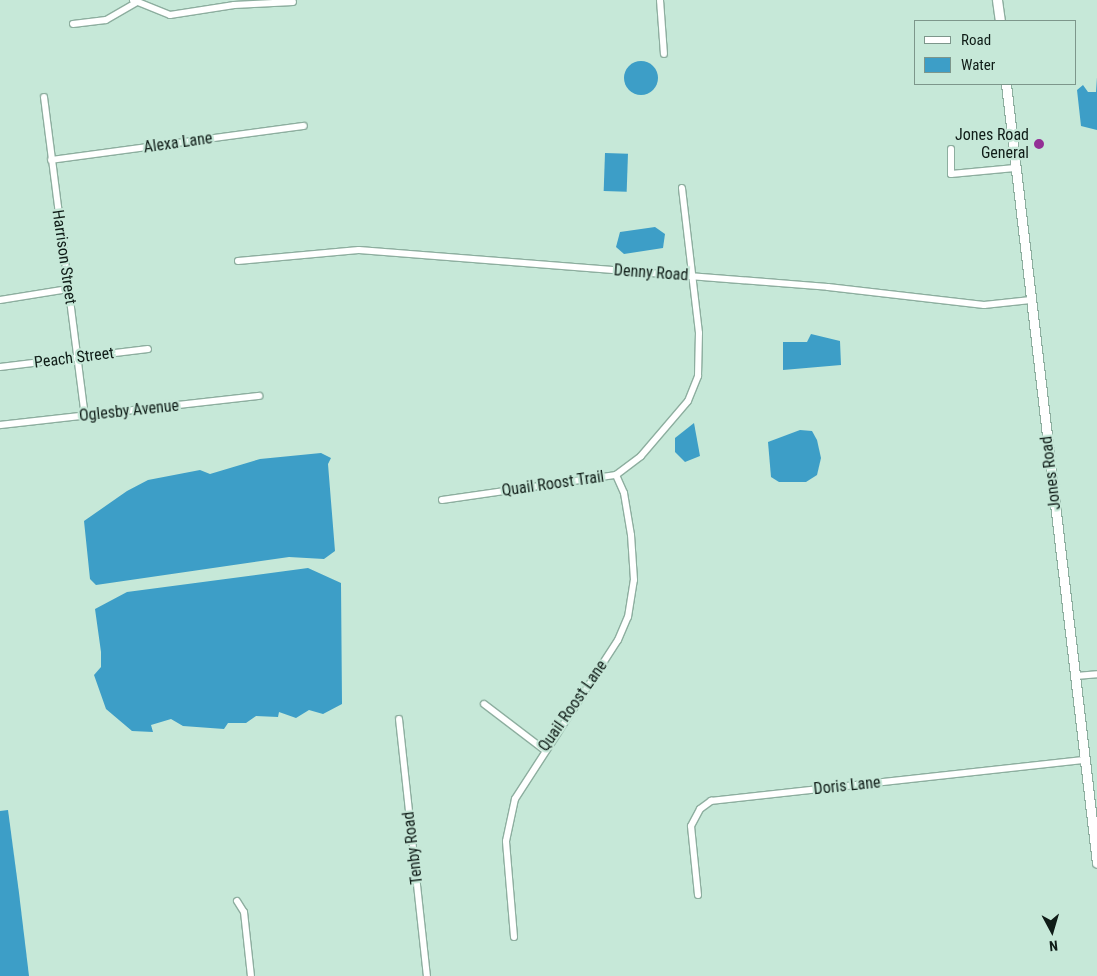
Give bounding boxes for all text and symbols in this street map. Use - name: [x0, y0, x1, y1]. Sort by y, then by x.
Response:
- legend: [914, 20, 1077, 85]
- text: Road: [961, 31, 991, 49]
- text: Water: [961, 56, 995, 74]
- place label: Jones Road General: [955, 125, 1029, 163]
- street label: Alexa Lane: [142, 129, 214, 157]
- marker: Jones Road General: [1033, 138, 1045, 150]
- street label: Harrison Street: [48, 209, 80, 305]
- street label: Denny Road: [613, 261, 689, 285]
- street label: Peach Street: [33, 344, 115, 372]
- street label: Oglesby Avenue: [78, 396, 180, 426]
- street label: Jones Road: [1037, 435, 1065, 511]
- street label: Quail Roost Trail: [500, 467, 606, 501]
- street label: Quail Roost Lane: [535, 657, 611, 755]
- street label: Doris Lane: [813, 773, 881, 799]
- street label: Tenby Road: [399, 811, 427, 885]
- north arrow: [1027, 906, 1077, 956]
- text: N: [1048, 938, 1059, 954]

